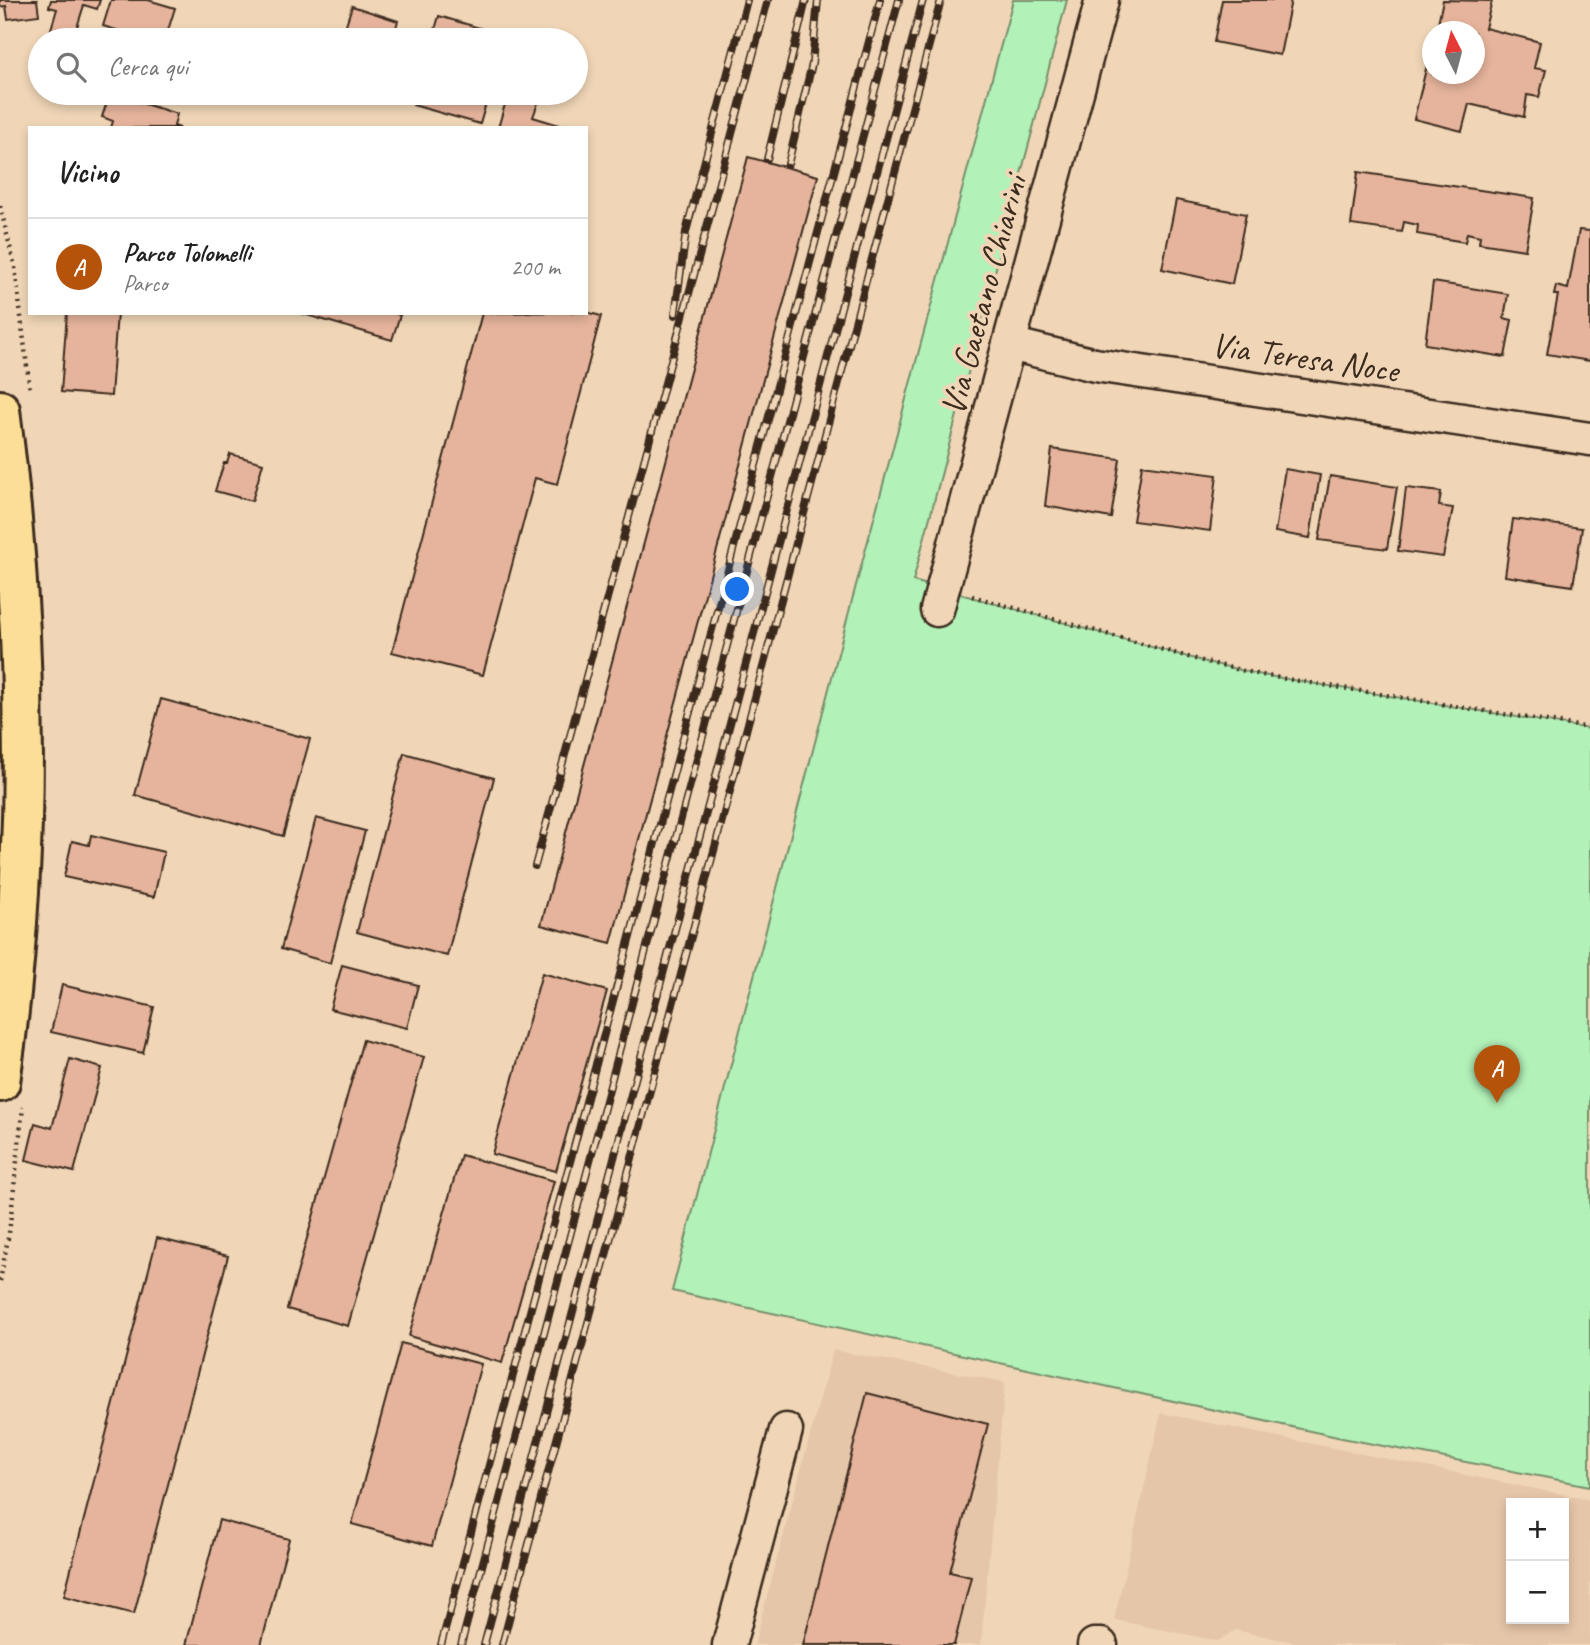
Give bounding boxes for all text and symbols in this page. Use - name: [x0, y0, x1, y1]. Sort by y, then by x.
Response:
- north arrow: [1422, 21, 1485, 84]
- search box: [28, 28, 588, 105]
- icon: search: [52, 48, 90, 86]
- text: Cerca qui: [108, 50, 188, 83]
- text: Vicino: [56, 153, 118, 191]
- street label: Via Gaetano Chiarini: [930, 166, 1038, 420]
- text: Parco Tolomelli: [123, 236, 251, 269]
- text: A: [73, 253, 85, 282]
- text: 200 m: [511, 253, 560, 282]
- text: Parco: [123, 269, 167, 298]
- street label: Via Teresa Noce: [1209, 322, 1404, 393]
- your location: [720, 572, 754, 606]
- pin: A: [1474, 1045, 1520, 1103]
- map controls: [1506, 1498, 1569, 1624]
- button: +: [1506, 1498, 1569, 1561]
- button: −: [1506, 1561, 1569, 1624]

